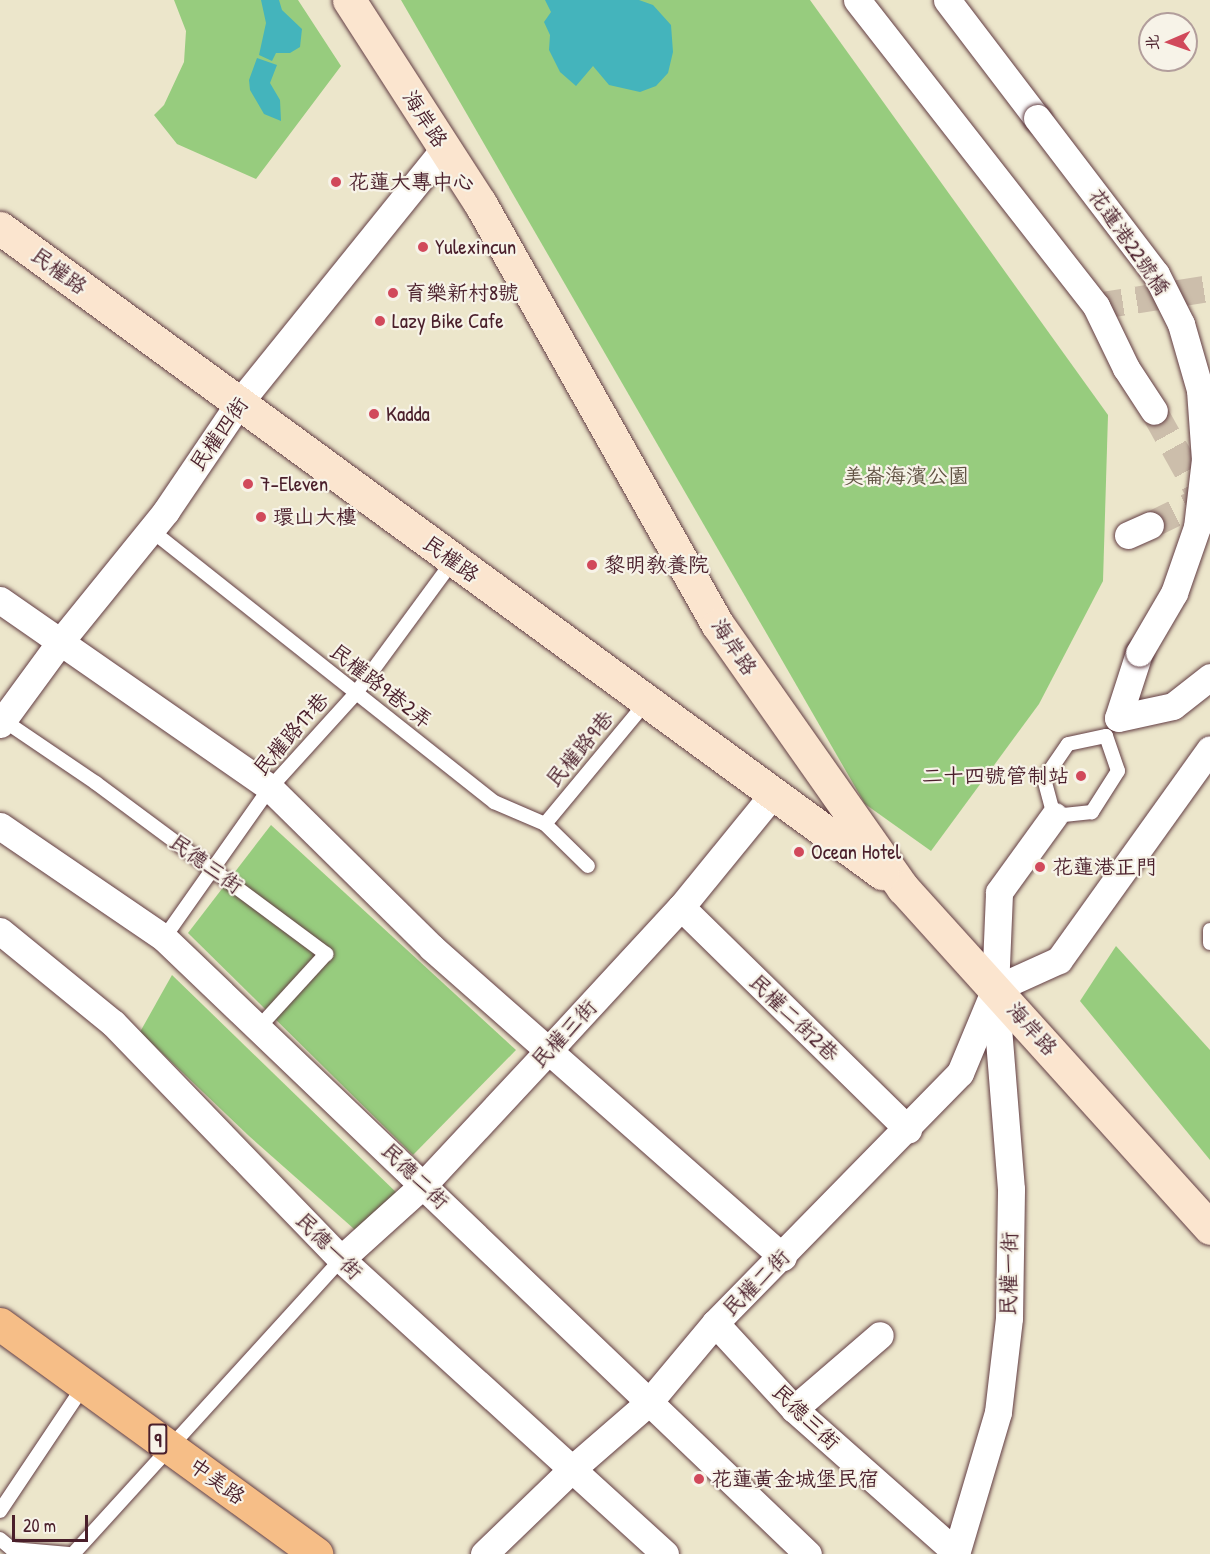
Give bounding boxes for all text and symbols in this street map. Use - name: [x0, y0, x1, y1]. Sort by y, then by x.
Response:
- north arrow: [1138, 12, 1198, 72]
- text: 北: [1141, 34, 1163, 51]
- street label: 海岸路: [397, 86, 453, 152]
- place label: 花蓮大專中心: [348, 169, 474, 195]
- marker: 花蓮大專中心: [329, 175, 343, 189]
- street label: 花蓮港22號橋: [1083, 184, 1175, 300]
- place label: Yulexincun: [435, 234, 516, 260]
- marker: Yulexincun: [416, 240, 430, 254]
- street label: 民權路: [26, 242, 92, 300]
- place label: 育樂新村8號: [405, 280, 519, 306]
- marker: 育樂新村8號: [386, 286, 400, 300]
- place label: Lazy Bike Cafe: [392, 308, 504, 334]
- marker: Lazy Bike Cafe: [373, 314, 387, 328]
- street label: 民權四街: [185, 392, 253, 476]
- place label: Kadda: [386, 401, 430, 427]
- marker: Kadda: [367, 407, 381, 421]
- park label: 美崙海濱公園: [843, 463, 969, 489]
- place label: 7-Eleven: [260, 471, 328, 497]
- marker: 7-Eleven: [241, 477, 255, 491]
- place label: 環山大樓: [273, 504, 357, 530]
- marker: 環山大樓: [254, 510, 268, 524]
- street label: 民權路: [418, 530, 484, 588]
- place label: 黎明教養院: [604, 552, 709, 578]
- marker: 黎明教養院: [585, 558, 599, 572]
- street label: 海岸路: [706, 614, 762, 680]
- street label: 民權路9巷2弄: [325, 638, 437, 734]
- street label: 民權路17巷: [248, 687, 334, 781]
- street label: 民權路9巷: [541, 706, 619, 792]
- place label: 二十四號管制站: [922, 763, 1069, 789]
- marker: 二十四號管制站: [1074, 769, 1088, 783]
- street label: 民德三街: [165, 829, 247, 899]
- place label: Ocean Hotel: [811, 839, 901, 865]
- marker: Ocean Hotel: [792, 845, 806, 859]
- place label: 花蓮港正門: [1052, 854, 1157, 880]
- marker: 花蓮港正門: [1033, 860, 1047, 874]
- street label: 民權二街2巷: [744, 969, 844, 1067]
- street label: 民權三街: [526, 995, 602, 1073]
- street label: 海岸路: [1002, 997, 1062, 1061]
- street label: 民德二街: [376, 1138, 454, 1214]
- street label: 民德一街: [290, 1207, 368, 1285]
- street label: 民權一街: [996, 1232, 1022, 1316]
- street label: 民權二街: [717, 1244, 795, 1322]
- street label: 民德三街: [767, 1379, 845, 1455]
- road number: 9: [148, 1422, 168, 1456]
- street label: 中美路: [184, 1452, 250, 1510]
- place label: 花蓮黃金城堡民宿: [711, 1466, 879, 1492]
- marker: 花蓮黃金城堡民宿: [692, 1472, 706, 1486]
- scale bar: [15, 1503, 92, 1541]
- text: 20 m: [23, 1513, 56, 1538]

